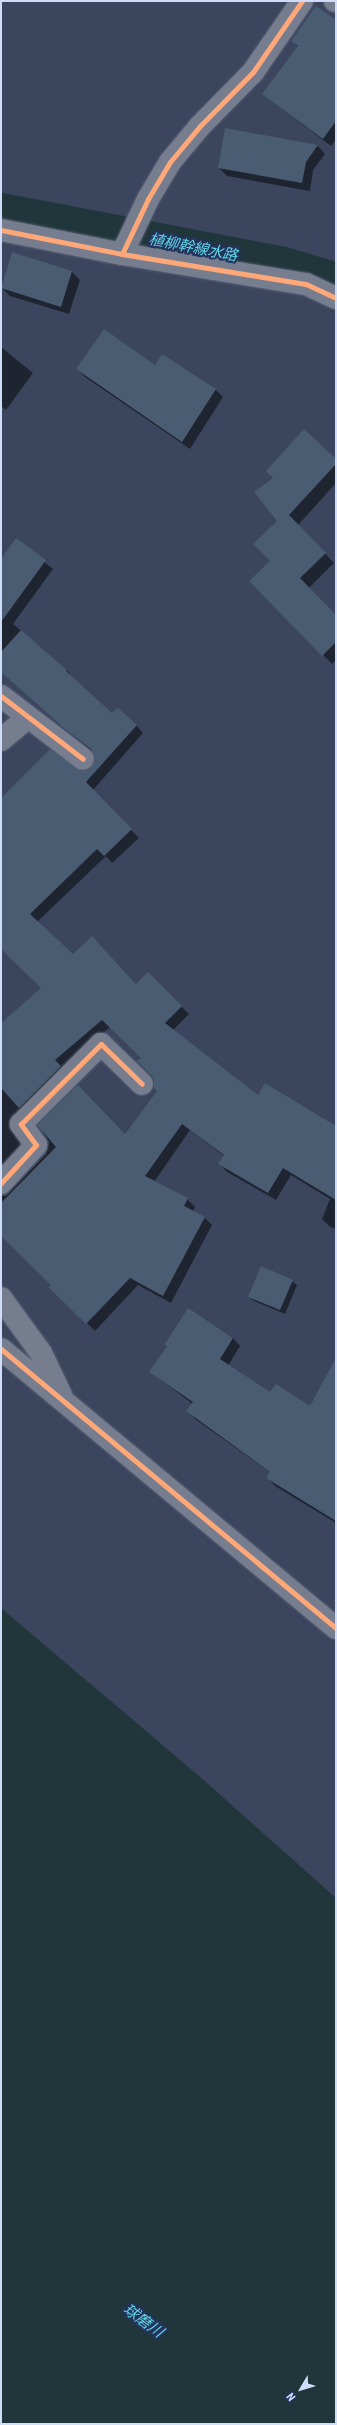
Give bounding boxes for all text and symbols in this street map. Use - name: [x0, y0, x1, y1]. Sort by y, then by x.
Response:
- water label: 植柳幹線水路: [147, 231, 239, 265]
- water label: 球磨川: [120, 2300, 166, 2342]
- north arrow: [281, 2369, 321, 2409]
- text: N: [284, 2390, 298, 2403]

